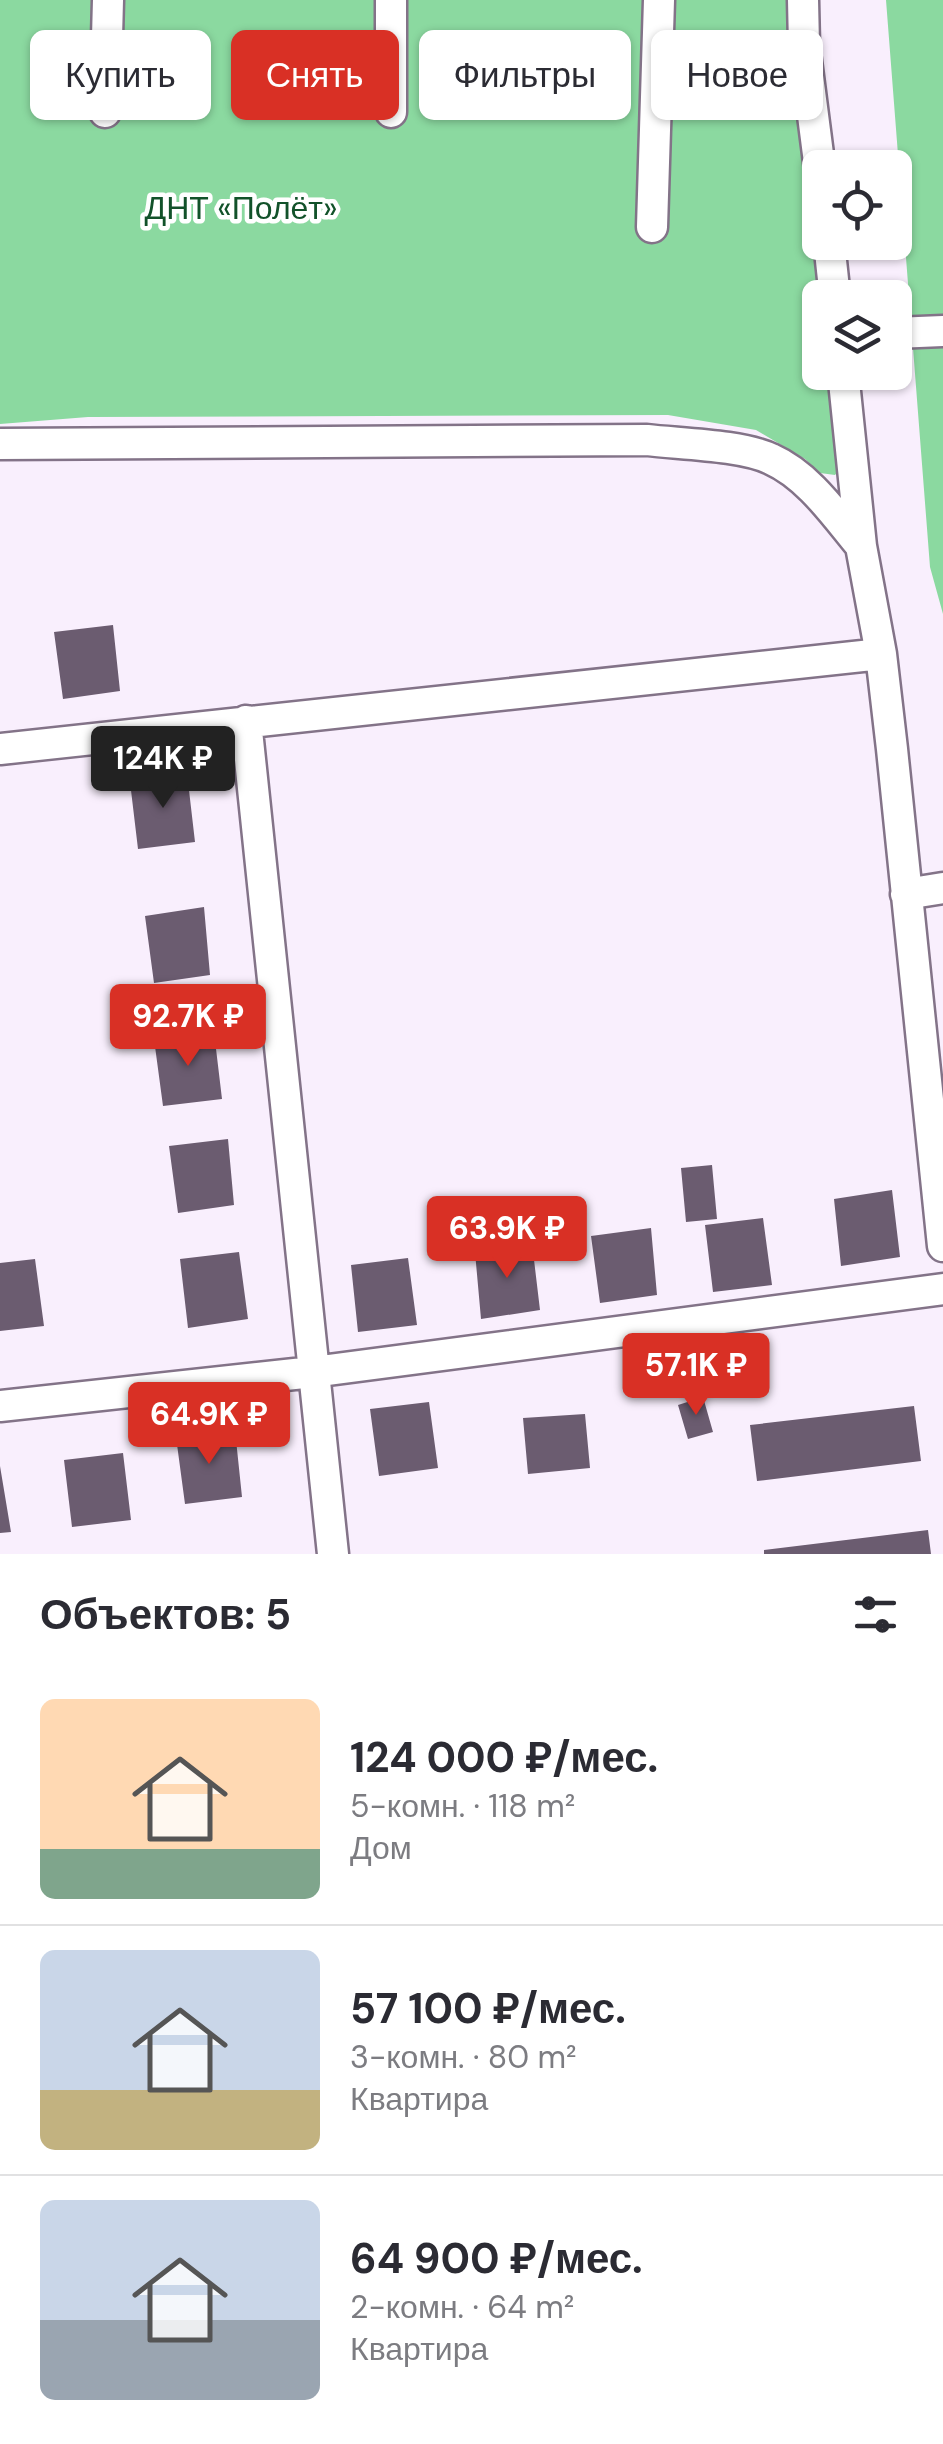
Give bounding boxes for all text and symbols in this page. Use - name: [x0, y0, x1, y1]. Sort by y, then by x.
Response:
- chip: Купить: [30, 30, 211, 120]
- chip: Снять: [231, 30, 399, 120]
- chip: Фильтры: [419, 30, 631, 120]
- chip: Новое: [651, 30, 823, 120]
- map controls: [802, 150, 912, 390]
- button: locate: [802, 150, 912, 260]
- park label: ДНТ «Полёт»: [145, 187, 338, 229]
- button: layers: [802, 280, 912, 390]
- pin: 124K ₽: [82, 726, 244, 811]
- text: 124K ₽: [113, 737, 213, 779]
- pin: 92.7K ₽: [96, 984, 280, 1069]
- text: 92.7K ₽: [132, 995, 244, 1037]
- pin: 63.9K ₽: [415, 1196, 599, 1281]
- text: 63.9K ₽: [449, 1207, 565, 1249]
- pin: 57.1K ₽: [604, 1333, 788, 1418]
- text: 57.1K ₽: [645, 1344, 747, 1386]
- pin: 64.9K ₽: [117, 1382, 301, 1467]
- text: 64.9K ₽: [150, 1393, 268, 1435]
- text: Объектов: 5: [40, 1587, 291, 1642]
- icon: filters: [848, 1587, 903, 1642]
- text: 124 000 ₽/мес.: [350, 1730, 658, 1785]
- icon: home: [120, 1739, 240, 1859]
- text: 5-комн. · 118 m²: [350, 1785, 575, 1827]
- text: Дом: [350, 1827, 412, 1869]
- text: 57 100 ₽/мес.: [350, 1981, 626, 2036]
- icon: home: [120, 1990, 240, 2110]
- text: 3-комн. · 80 m²: [350, 2036, 577, 2078]
- text: Квартира: [350, 2078, 488, 2120]
- text: 64 900 ₽/мес.: [350, 2231, 643, 2286]
- icon: home: [120, 2240, 240, 2360]
- text: 2-комн. · 64 m²: [350, 2286, 574, 2328]
- text: Квартира: [350, 2328, 488, 2370]

